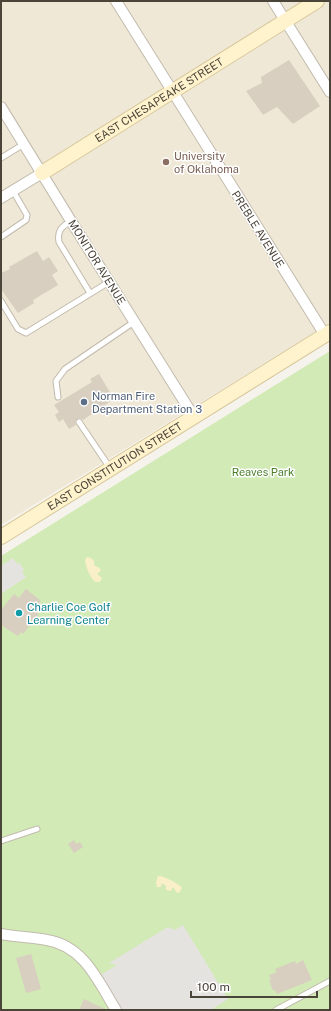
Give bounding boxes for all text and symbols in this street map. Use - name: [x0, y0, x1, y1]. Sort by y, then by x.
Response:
- street label: EAST CHESAPEAKE STREET: [93, 55, 226, 144]
- place label: University of Oklahoma: [174, 150, 239, 175]
- marker: University of Oklahoma: [161, 157, 171, 167]
- street label: PREBLE AVENUE: [230, 188, 287, 270]
- street label: MONITOR AVENUE: [66, 217, 128, 307]
- place label: Norman Fire Department Station 3: [92, 390, 202, 415]
- marker: Norman Fire Department Station 3: [79, 397, 89, 407]
- street label: EAST CONSTITUTION STREET: [45, 419, 185, 513]
- park label: Reaves Park: [232, 466, 294, 478]
- place label: Charlie Coe Golf Learning Center: [27, 601, 111, 626]
- marker: Charlie Coe Golf Learning Center: [14, 608, 24, 618]
- scale bar: [191, 973, 317, 999]
- text: 100 m: [197, 980, 230, 994]

